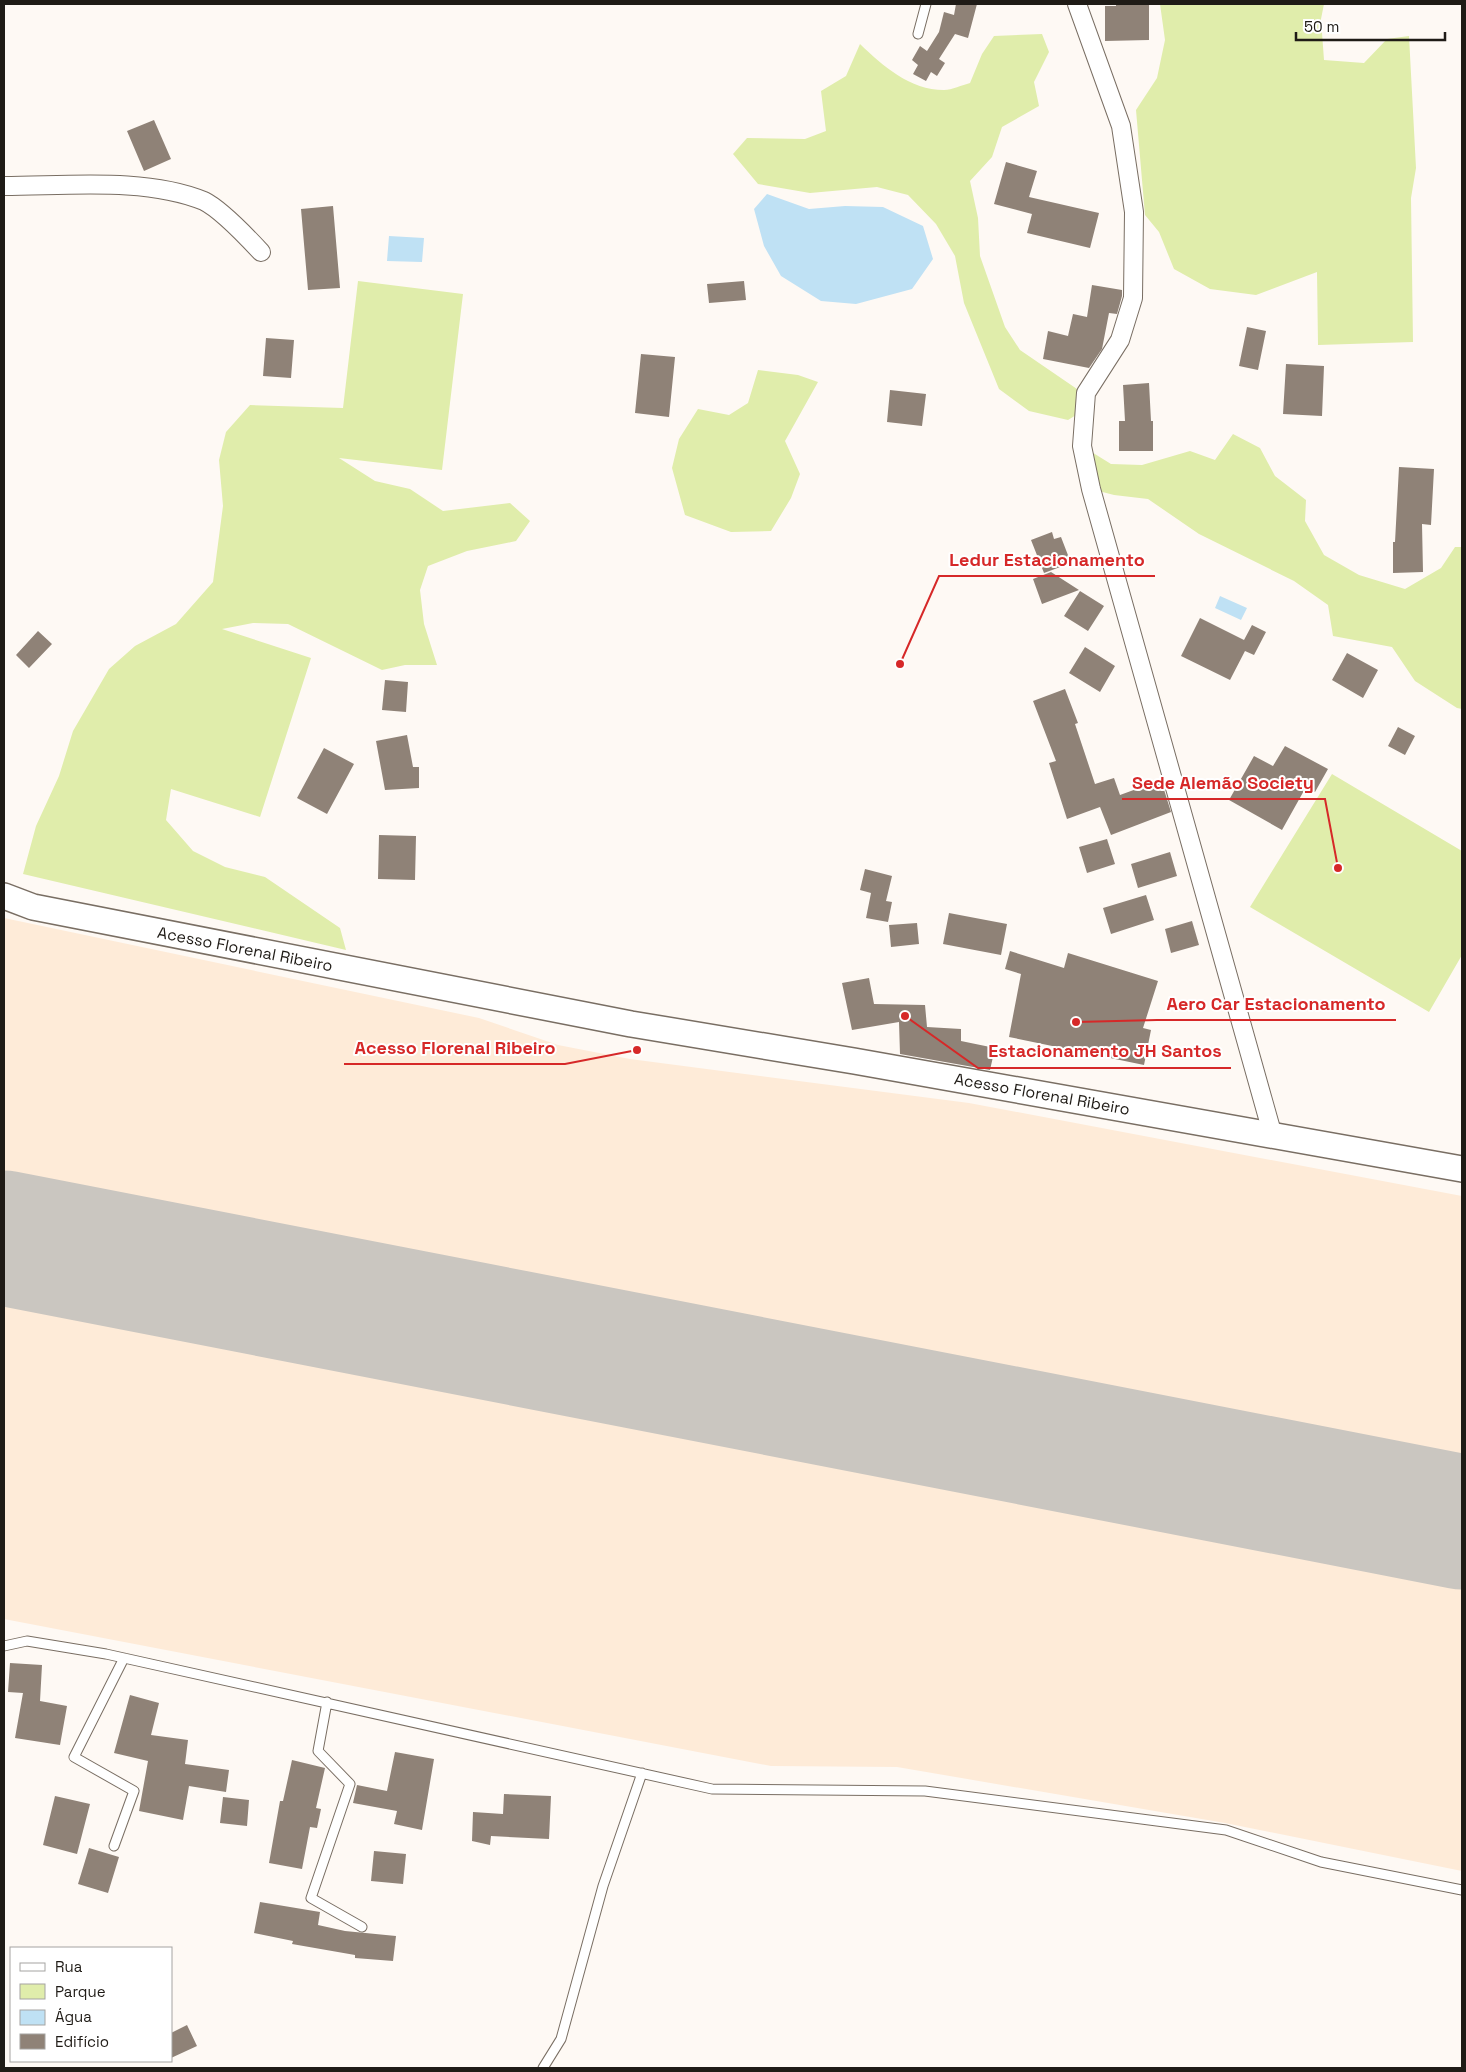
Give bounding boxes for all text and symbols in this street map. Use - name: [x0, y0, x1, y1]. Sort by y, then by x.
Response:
- scale bar: [1296, 10, 1445, 42]
- text: 50 m: [1304, 17, 1339, 36]
- callout: Ledur Estacionamento: [939, 543, 1155, 576]
- text: Ledur Estacionamento: [949, 548, 1145, 571]
- callout: Sede Alemão Society: [1122, 766, 1325, 799]
- text: Sede Alemão Society: [1132, 771, 1314, 794]
- street label: Acesso Florenal Ribeiro: [156, 922, 334, 976]
- callout: Aero Car Estacionamento: [1157, 987, 1396, 1020]
- text: Aero Car Estacionamento: [1167, 992, 1385, 1015]
- callout: Acesso Florenal Ribeiro: [344, 1031, 565, 1064]
- callout: Estacionamento JH Santos: [978, 1035, 1231, 1068]
- text: Acesso Florenal Ribeiro: [355, 1036, 555, 1059]
- text: Estacionamento JH Santos: [988, 1039, 1222, 1062]
- street label: Acesso Florenal Ribeiro: [953, 1068, 1131, 1120]
- legend: [10, 1947, 172, 2062]
- text: Rua: [55, 1957, 83, 1976]
- text: Parque: [55, 1982, 106, 2001]
- text: Água: [55, 2007, 92, 2026]
- text: Edifício: [55, 2032, 109, 2051]

